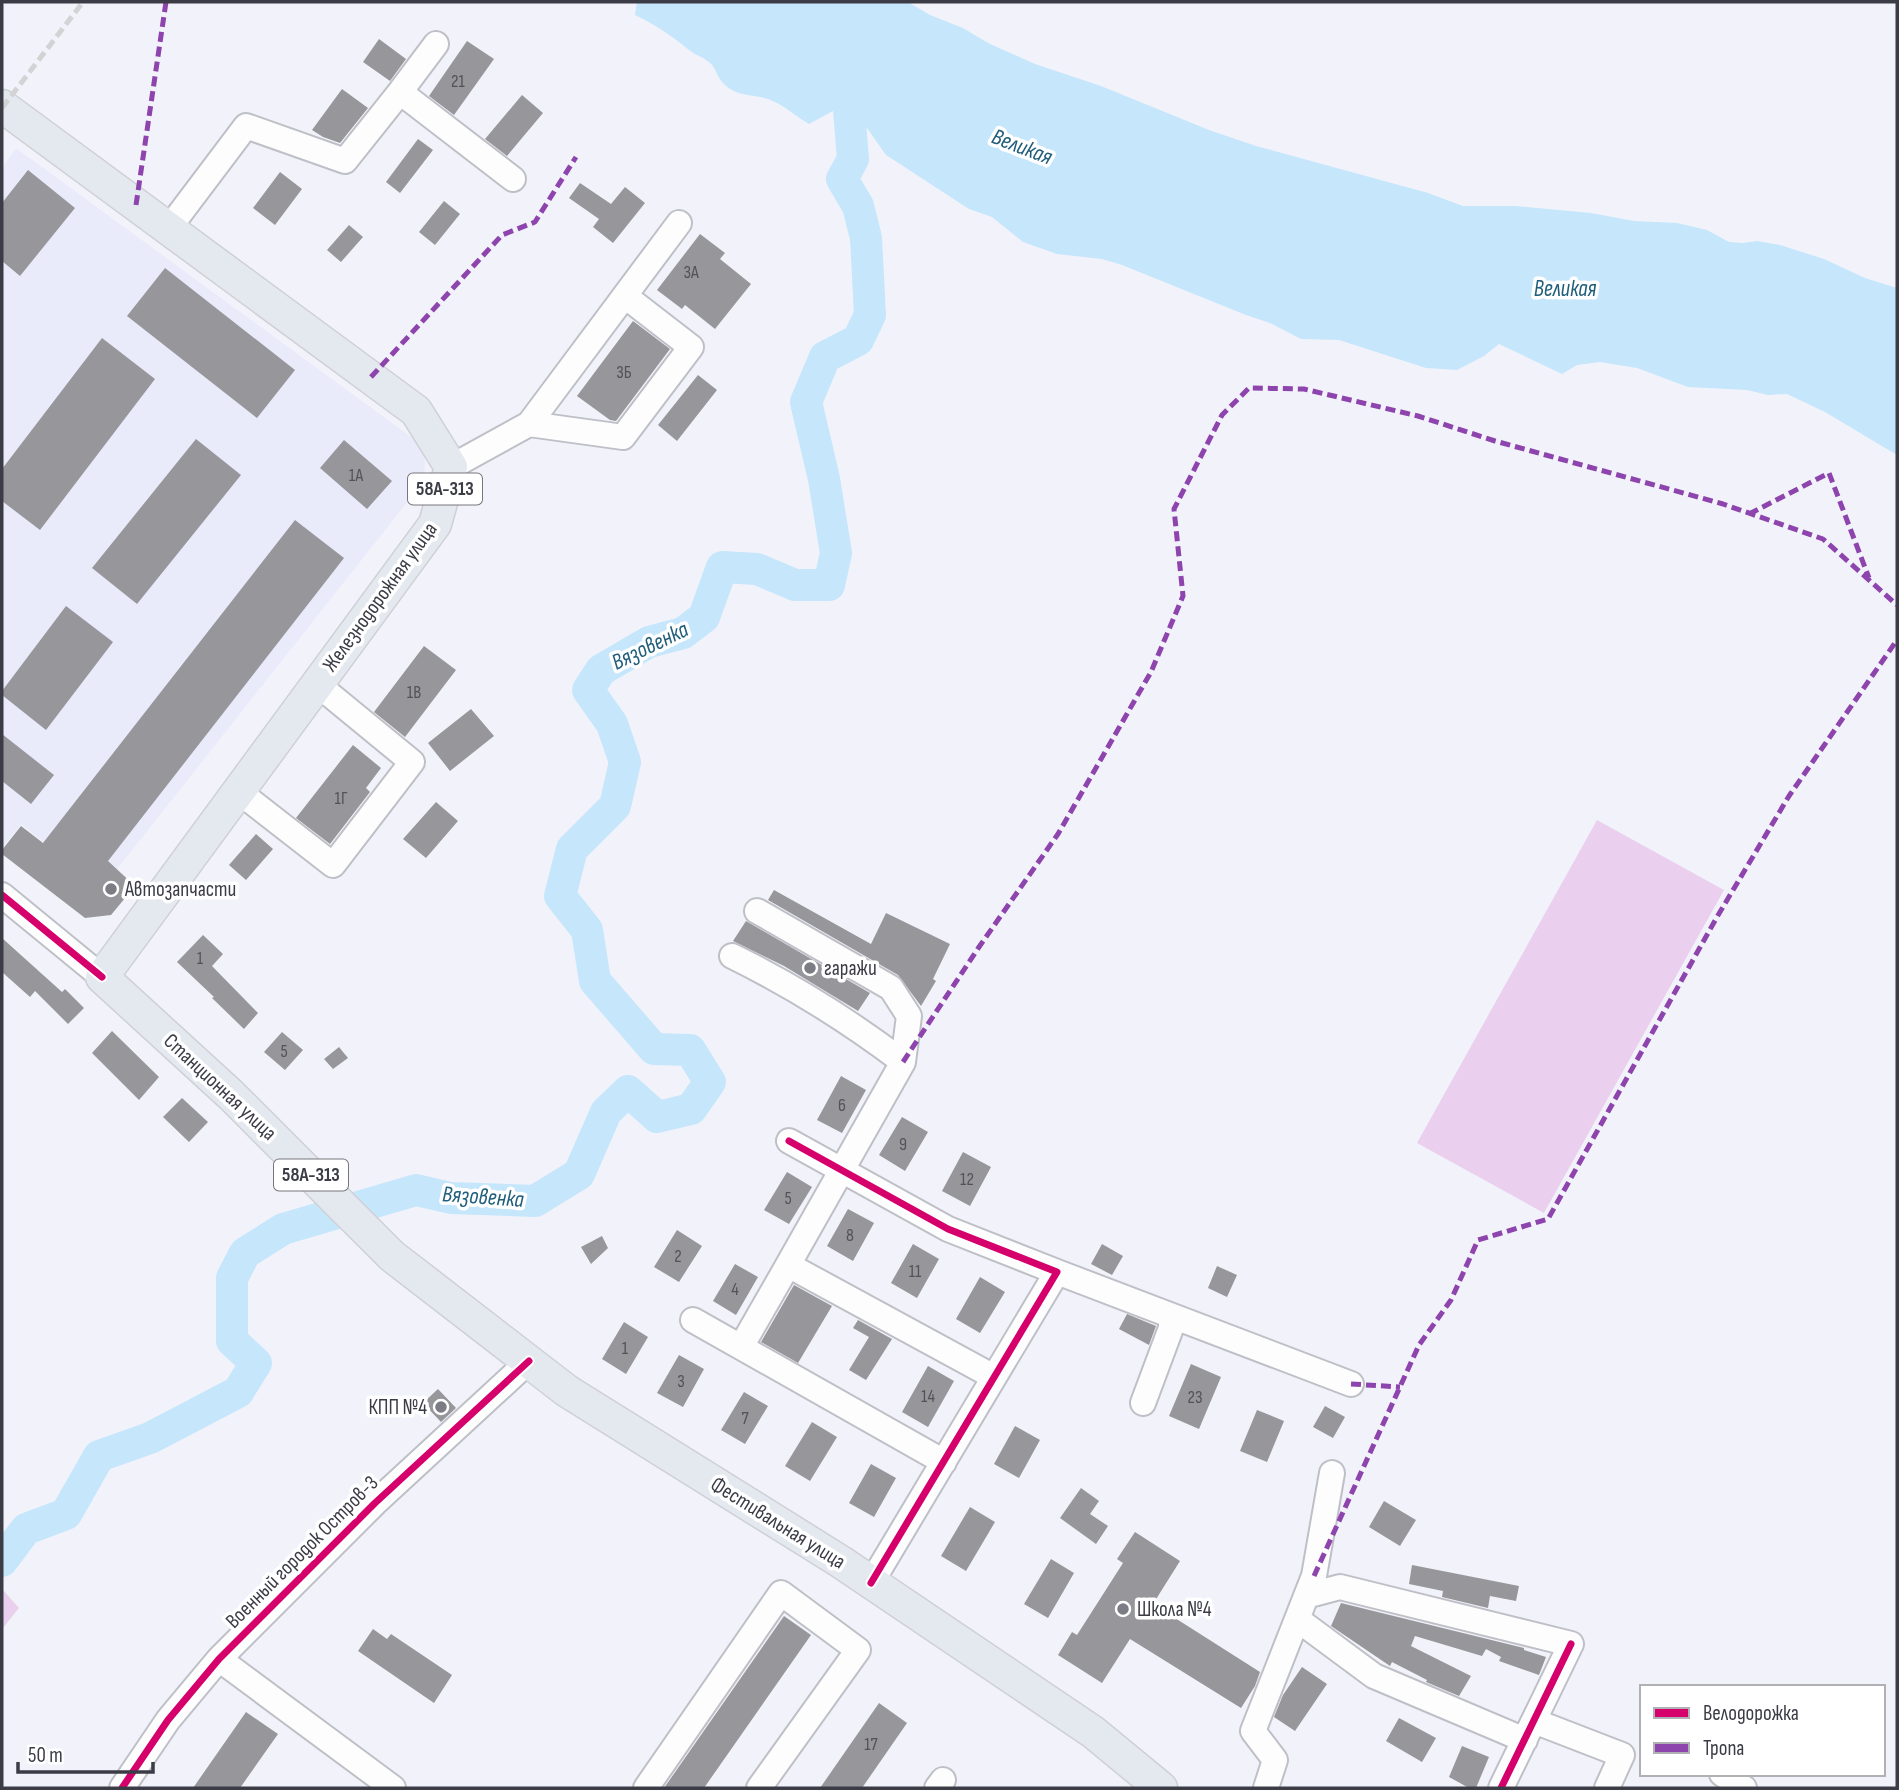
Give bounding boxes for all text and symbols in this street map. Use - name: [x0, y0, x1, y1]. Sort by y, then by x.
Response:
- house number: 21: [451, 71, 466, 92]
- water label: Великая: [988, 123, 1056, 171]
- house number: 3А: [683, 262, 699, 283]
- water label: Великая: [1534, 275, 1597, 303]
- house number: 3Б: [616, 362, 632, 383]
- house number: 1А: [349, 465, 363, 486]
- road number: 58А-313: [408, 474, 482, 504]
- street label: Железнодорожная улица: [317, 517, 443, 677]
- water label: Вязовенка: [607, 615, 693, 677]
- house number: 1В: [407, 682, 421, 703]
- house number: 1Г: [335, 788, 348, 809]
- place label: Автозапчасти: [124, 877, 236, 902]
- marker: Автозапчасти: [103, 881, 119, 897]
- house number: 1: [197, 948, 204, 969]
- place label: гаражи: [824, 956, 877, 981]
- marker: гаражи: [802, 960, 818, 976]
- street label: Станционная улица: [158, 1028, 282, 1146]
- house number: 5: [280, 1041, 288, 1062]
- house number: 6: [838, 1095, 846, 1116]
- house number: 9: [899, 1134, 907, 1155]
- road number: 58А-313: [274, 1160, 348, 1190]
- house number: 12: [960, 1169, 974, 1190]
- water label: Вязовенка: [441, 1180, 525, 1214]
- house number: 5: [784, 1188, 792, 1209]
- house number: 8: [846, 1225, 854, 1246]
- house number: 2: [674, 1246, 682, 1267]
- house number: 11: [909, 1261, 922, 1282]
- house number: 4: [731, 1279, 739, 1300]
- house number: 1: [622, 1338, 629, 1359]
- house number: 3: [677, 1371, 685, 1392]
- house number: 14: [921, 1386, 935, 1407]
- house number: 23: [1188, 1387, 1203, 1408]
- place label: КПП №4: [368, 1395, 427, 1420]
- marker: КПП №4: [433, 1399, 449, 1415]
- house number: 7: [741, 1408, 749, 1429]
- street label: Военный городок Остров-3: [221, 1471, 383, 1633]
- street label: Фестивальная улица: [706, 1472, 850, 1574]
- place label: Школа №4: [1137, 1597, 1212, 1622]
- marker: Школа №4: [1115, 1601, 1131, 1617]
- legend: [1640, 1685, 1885, 1776]
- text: Велодорожка: [1703, 1701, 1799, 1726]
- scale bar: [18, 1730, 152, 1774]
- house number: 17: [864, 1734, 879, 1755]
- text: Тропа: [1703, 1736, 1744, 1761]
- text: 50 m: [28, 1743, 63, 1768]

